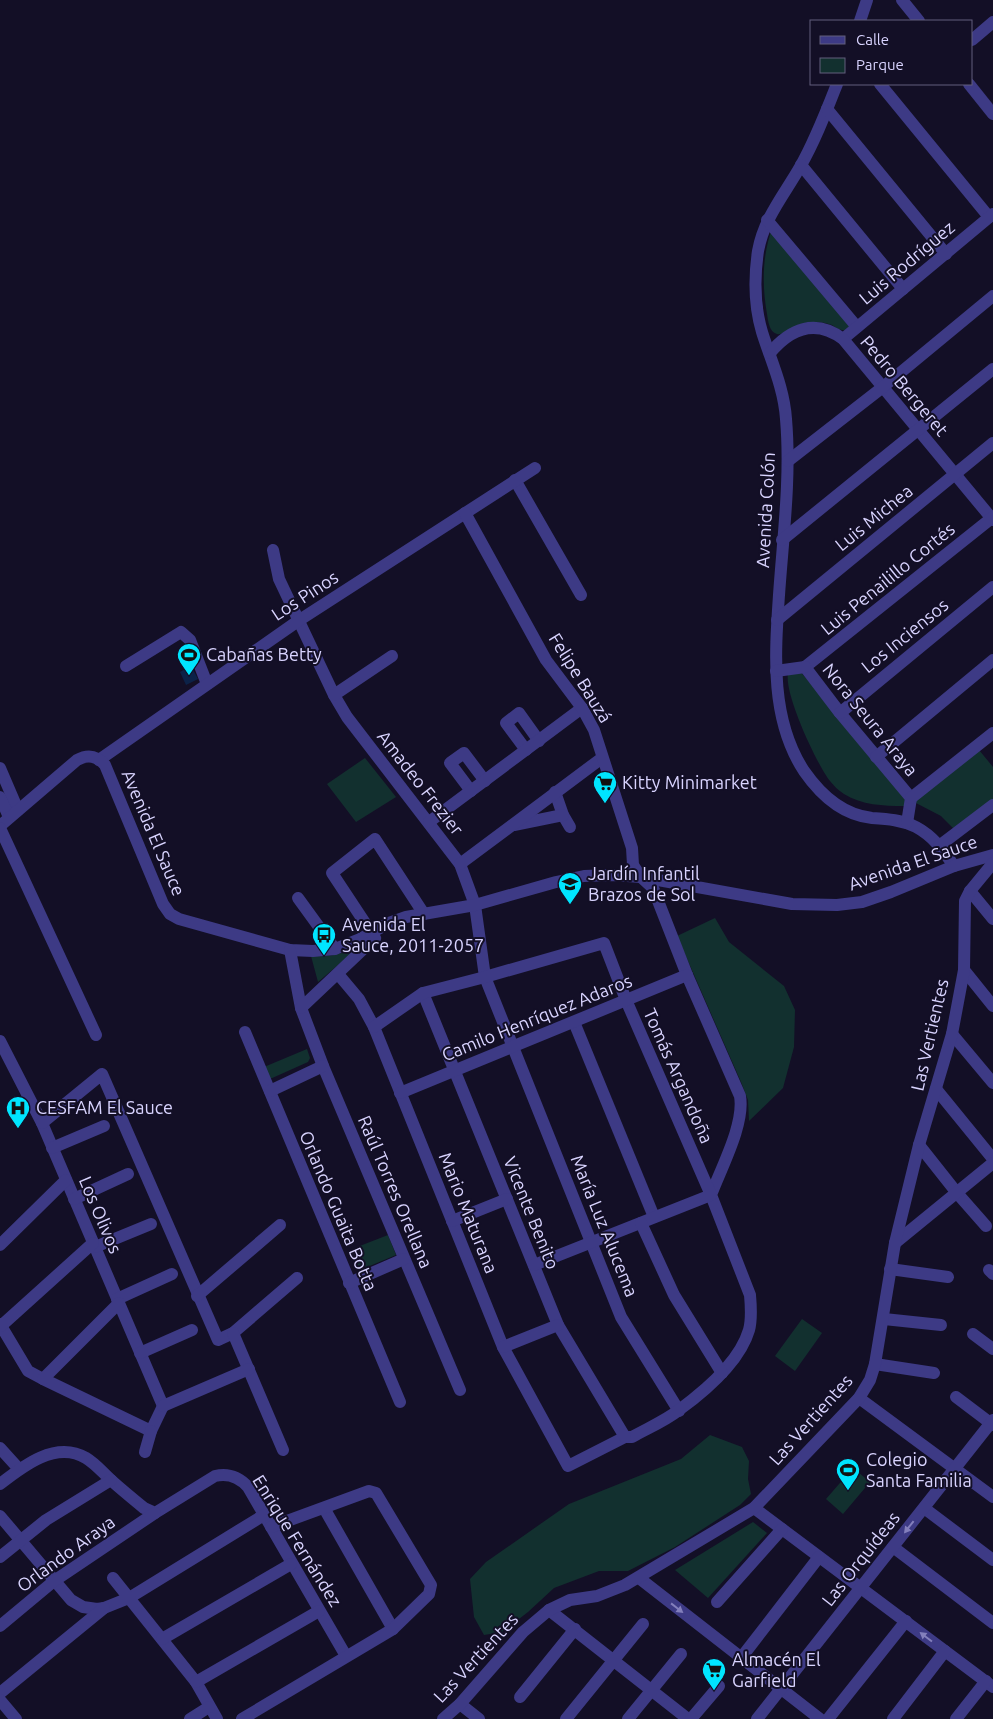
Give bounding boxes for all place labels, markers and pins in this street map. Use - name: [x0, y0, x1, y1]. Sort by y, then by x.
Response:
- sports icon: Cabañas Betty: [176, 642, 202, 676]
- place label: Cabañas Betty: [206, 644, 322, 664]
- supermarket icon: Kitty Minimarket: [592, 770, 618, 804]
- place label: Kitty Minimarket: [622, 772, 757, 792]
- place label: Jardín Infantil Brazos de Sol: [588, 863, 700, 904]
- school or university icon: Jardín Infantil Brazos de Sol: [557, 871, 583, 905]
- place label: Avenida El Sauce, 2011-2057: [342, 914, 484, 955]
- bus stop icon: Avenida El Sauce, 2011-2057: [311, 922, 337, 956]
- hospital icon: CESFAM El Sauce: [5, 1095, 31, 1129]
- place label: CESFAM El Sauce: [36, 1097, 173, 1117]
- place label: Colegio Santa Familia: [866, 1449, 972, 1490]
- sports icon: Colegio Santa Familia: [835, 1457, 861, 1491]
- place label: Almacén El Garfield: [732, 1649, 821, 1690]
- supermarket icon: Almacén El Garfield: [701, 1657, 727, 1691]

